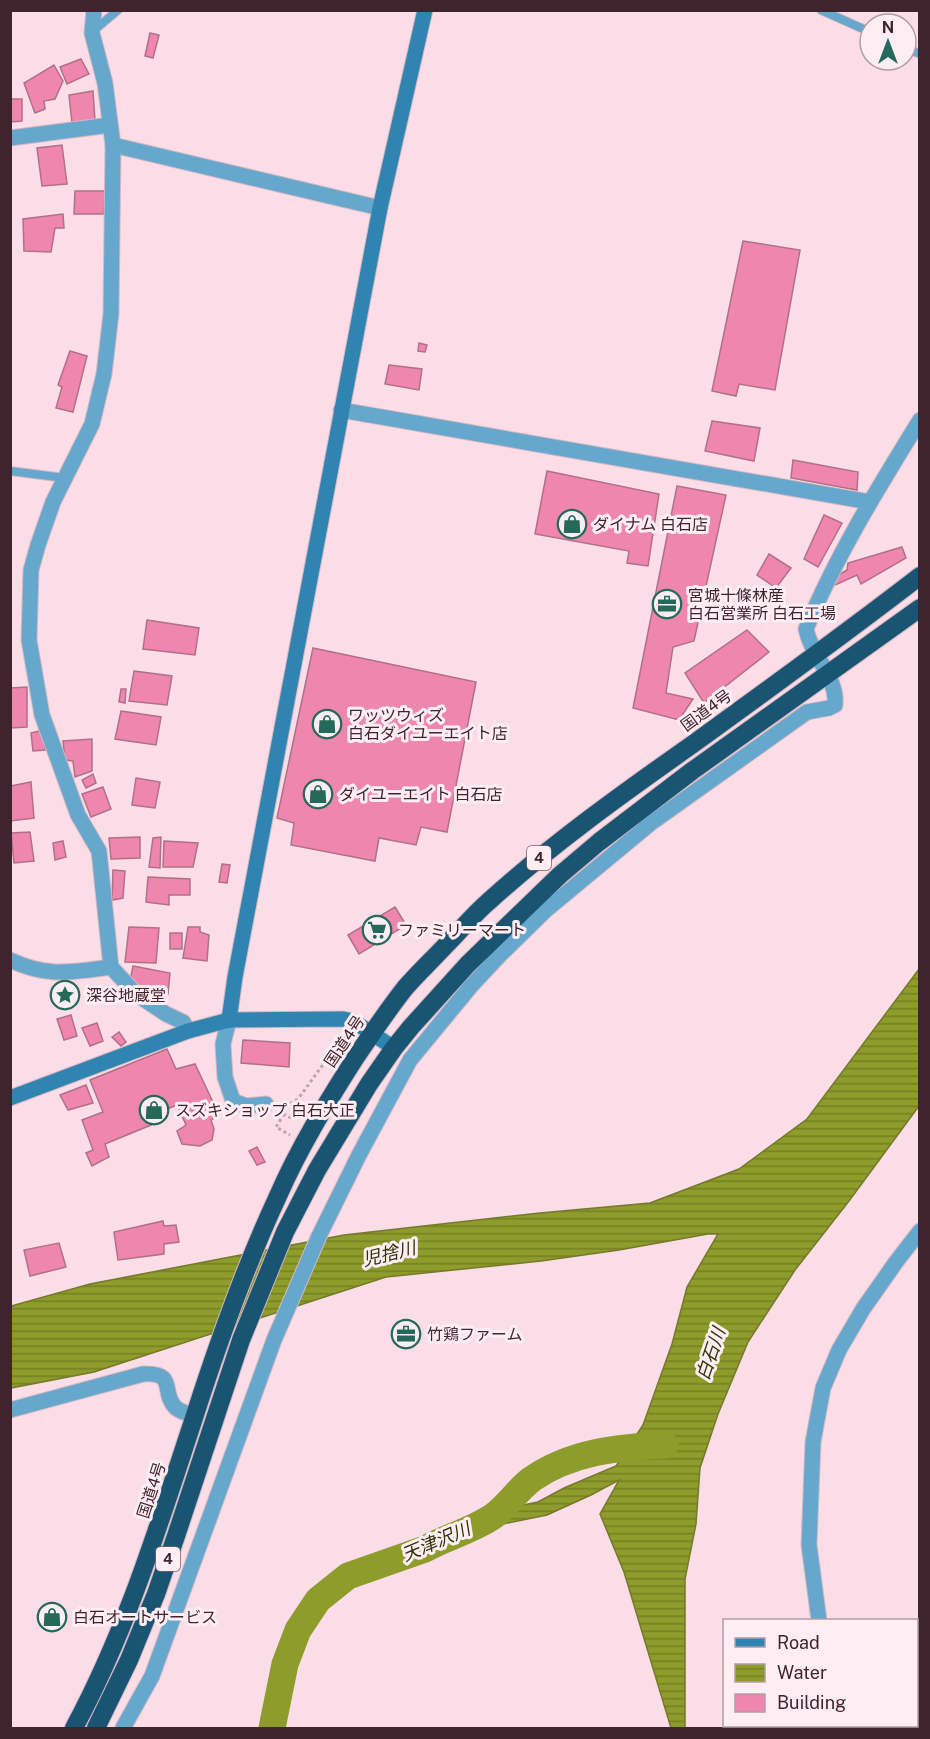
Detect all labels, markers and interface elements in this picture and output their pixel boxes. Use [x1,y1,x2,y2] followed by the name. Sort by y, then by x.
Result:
[858,12,918,72] north arrow
[882,18,894,37] text: N
[556,508,588,540] shop icon: ダイナム 白石店
[593,515,708,534] place label: ダイナム 白石店
[688,586,836,623] place label: 宮城十條林産 白石営業所 白石工場
[651,588,683,620] office icon: 宮城十條林産 白石営業所 白石工場
[677,686,735,735] street label: 国道4号
[348,706,508,743] place label: ワッツウィズ 白石ダイユーエイト店
[311,708,343,740] shop icon: ワッツウィズ 白石ダイユーエイト店
[302,778,334,810] shop icon: ダイユーエイト 白石店
[339,785,503,804] place label: ダイユーエイト 白石店
[527,846,551,870] road number: 4
[361,914,393,946] supermarket icon: ファミリーマート
[398,921,526,940] place label: ファミリーマート
[49,979,81,1011] place icon: 深谷地蔵堂
[86,986,166,1005] place label: 深谷地蔵堂
[320,1012,369,1071] street label: 国道4号
[138,1094,170,1126] shop icon: スズキショップ 白石大正
[175,1101,355,1120] place label: スズキショップ 白石大正
[360,1236,420,1270] water label: 児捨川
[390,1318,422,1350] office icon: 竹鶏ファーム
[692,1323,730,1383] water label: 白石川
[427,1325,523,1344] place label: 竹鶏ファーム
[133,1460,169,1521] street label: 国道4号
[399,1517,475,1565] water label: 天津沢川
[156,1547,180,1571] road number: 4
[36,1601,68,1633] shop icon: 白石オートサービス
[73,1608,217,1627] place label: 白石オートサービス
[723,1619,918,1727] legend
[777,1632,820,1653] text: Road
[777,1662,827,1683] text: Water
[777,1692,846,1713] text: Building

